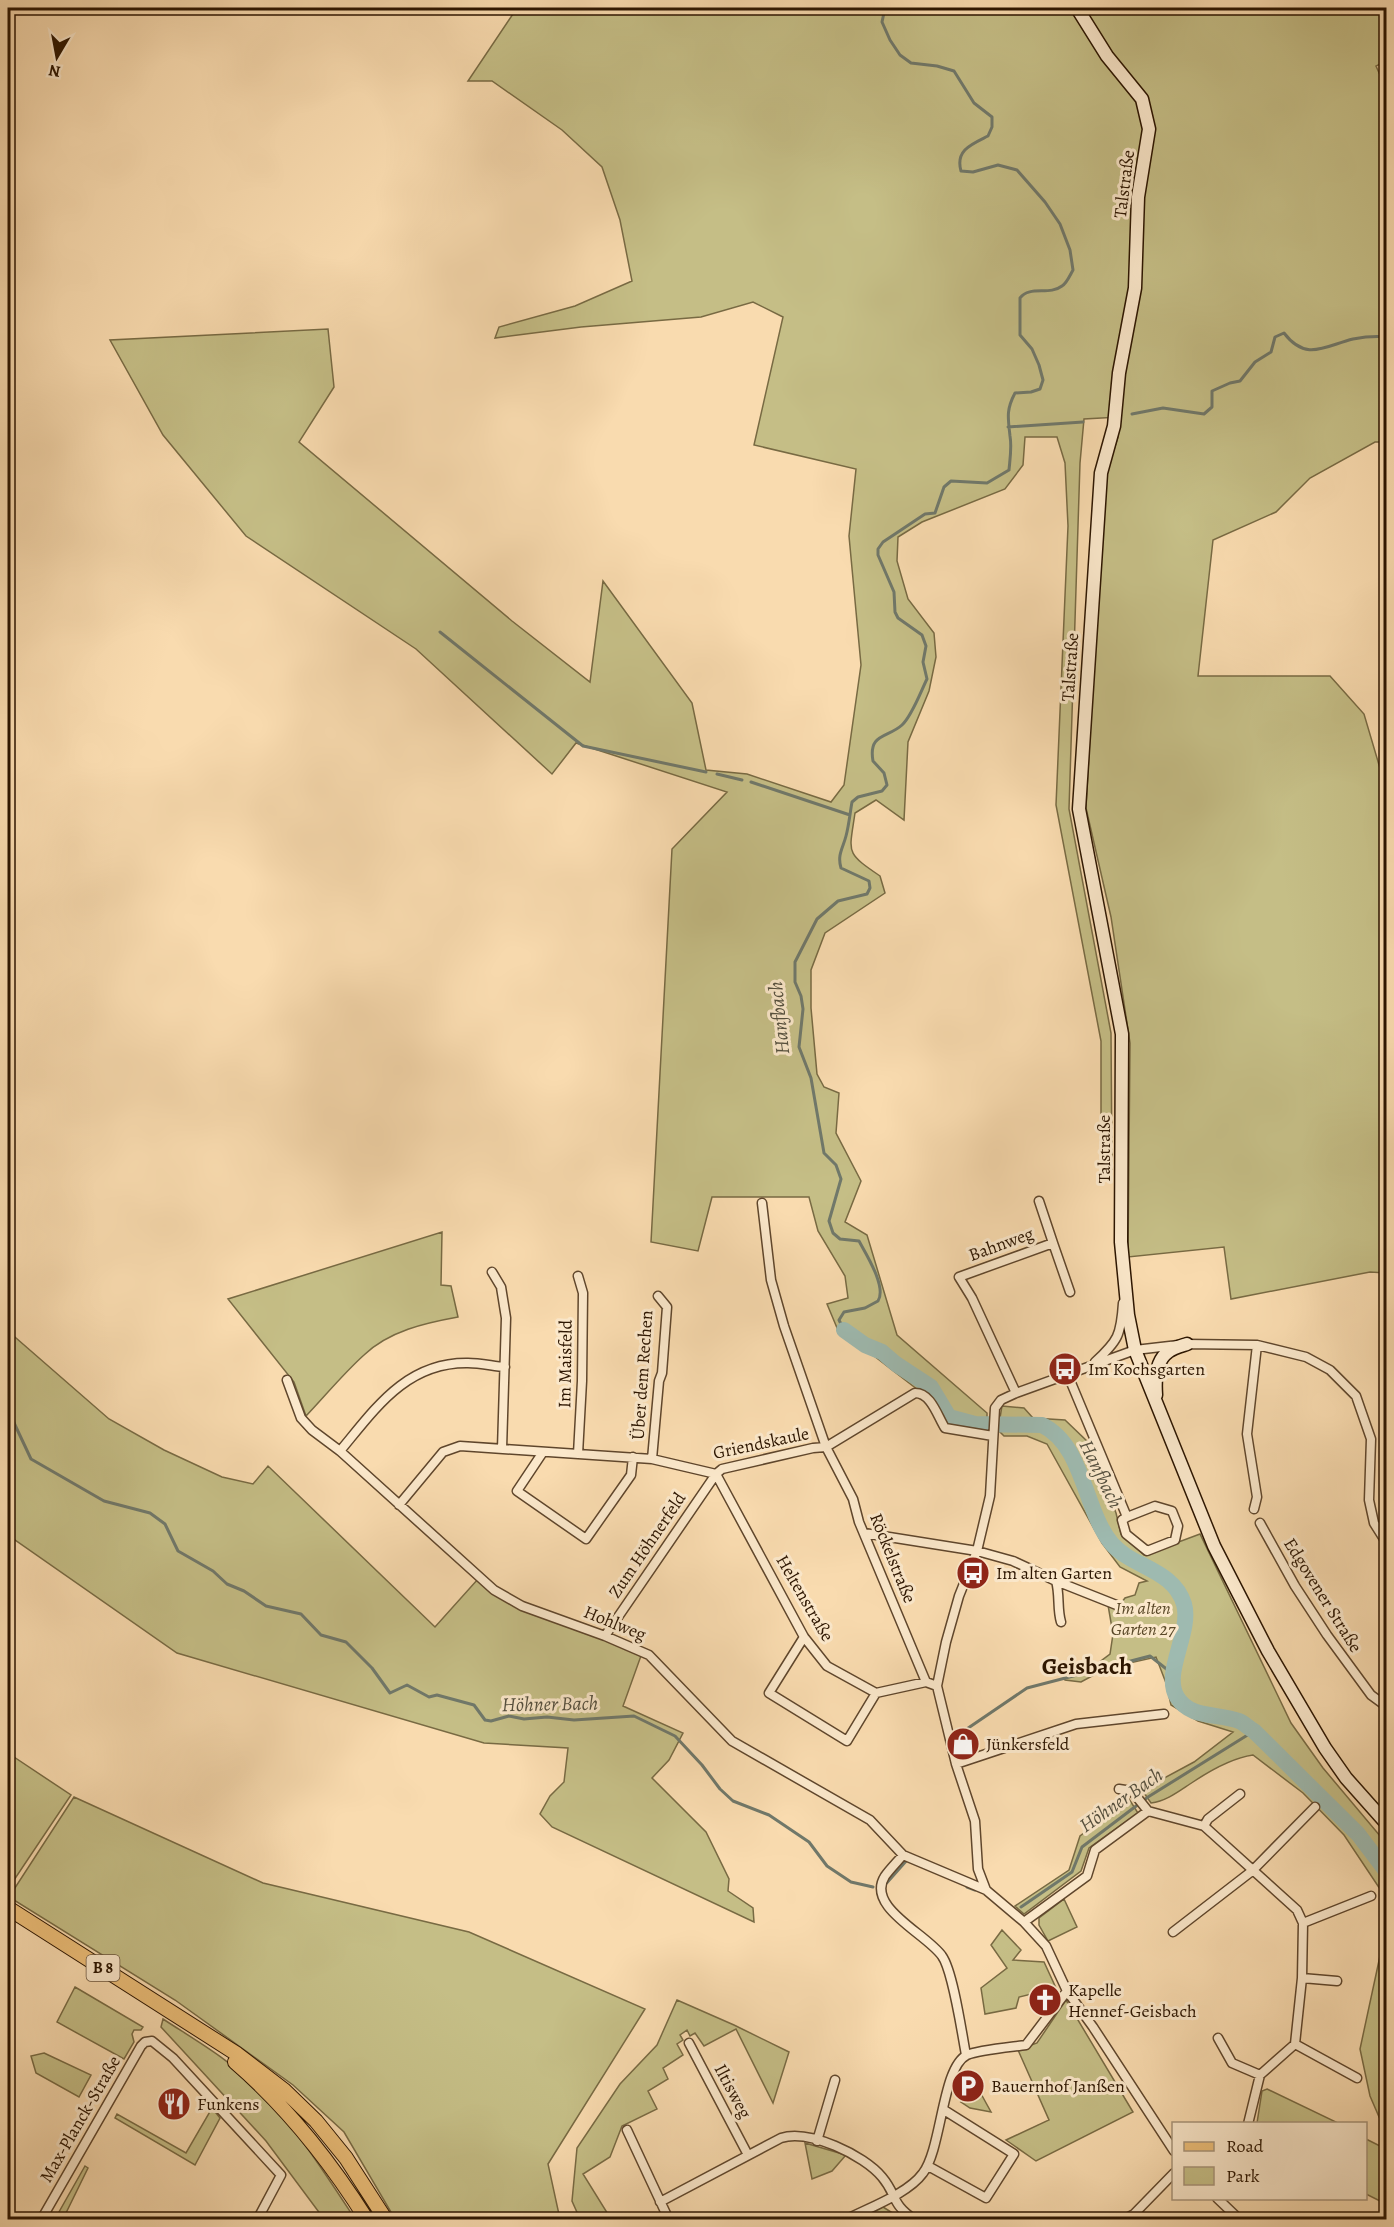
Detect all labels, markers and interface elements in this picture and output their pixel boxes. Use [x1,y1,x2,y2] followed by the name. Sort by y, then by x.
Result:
[27,27,87,87] north arrow
[47,59,62,83] text: N
[1108,148,1140,220] street label: Talstraße
[1056,632,1084,702] street label: Talstraße
[762,980,796,1056] water label: Hanfbach
[1092,1115,1116,1183] street label: Talstraße
[965,1221,1037,1267] street label: Bahnweg
[625,1309,659,1441] street label: Über dem Rechen
[552,1319,578,1408] street label: Im Maisfeld
[1047,1351,1083,1387] bus stop icon: Im Kochsgarten
[1088,1357,1205,1381] place label: Im Kochsgarten
[711,1421,811,1465] street label: Griendskaule
[1073,1435,1129,1513] water label: Hanfbach
[603,1487,691,1603] street label: Zum Höhnerfeld
[864,1509,922,1607] street label: Röckelstraße
[1278,1533,1368,1657] street label: Edgovener Straße
[770,1550,840,1646] street label: Heltenstraße
[955,1555,991,1591] bus stop icon: Im alten Garten
[996,1561,1112,1585] place label: Im alten Garten
[1111,1596,1176,1641] park label: Im alten Garten 27
[580,1600,650,1646] street label: Hohlweg
[1042,1650,1132,1682] district label: Geisbach
[502,1690,598,1718] water label: Höhner Bach
[945,1726,981,1762] shop icon: Jünkersfeld
[986,1732,1070,1756] place label: Jünkersfeld
[1074,1761,1168,1839] water label: Höhner Bach
[86,1955,120,1981] road number: B 8
[1068,1978,1197,2023] place label: Kapelle Hennef-Geisbach
[1027,1982,1063,2018] church icon: Kapelle Hennef-Geisbach
[34,2051,126,2187] street label: Max-Planck-Straße
[709,2060,757,2122] street label: Iltisweg
[950,2068,986,2104] parking icon: Bauernhof Janßen
[991,2074,1125,2098] place label: Bauernhof Janßen
[156,2086,192,2122] restaurant icon: Funkens
[197,2092,260,2116] place label: Funkens
[1172,2122,1367,2200] legend
[1226,2134,1264,2158] text: Road
[1226,2164,1260,2188] text: Park

